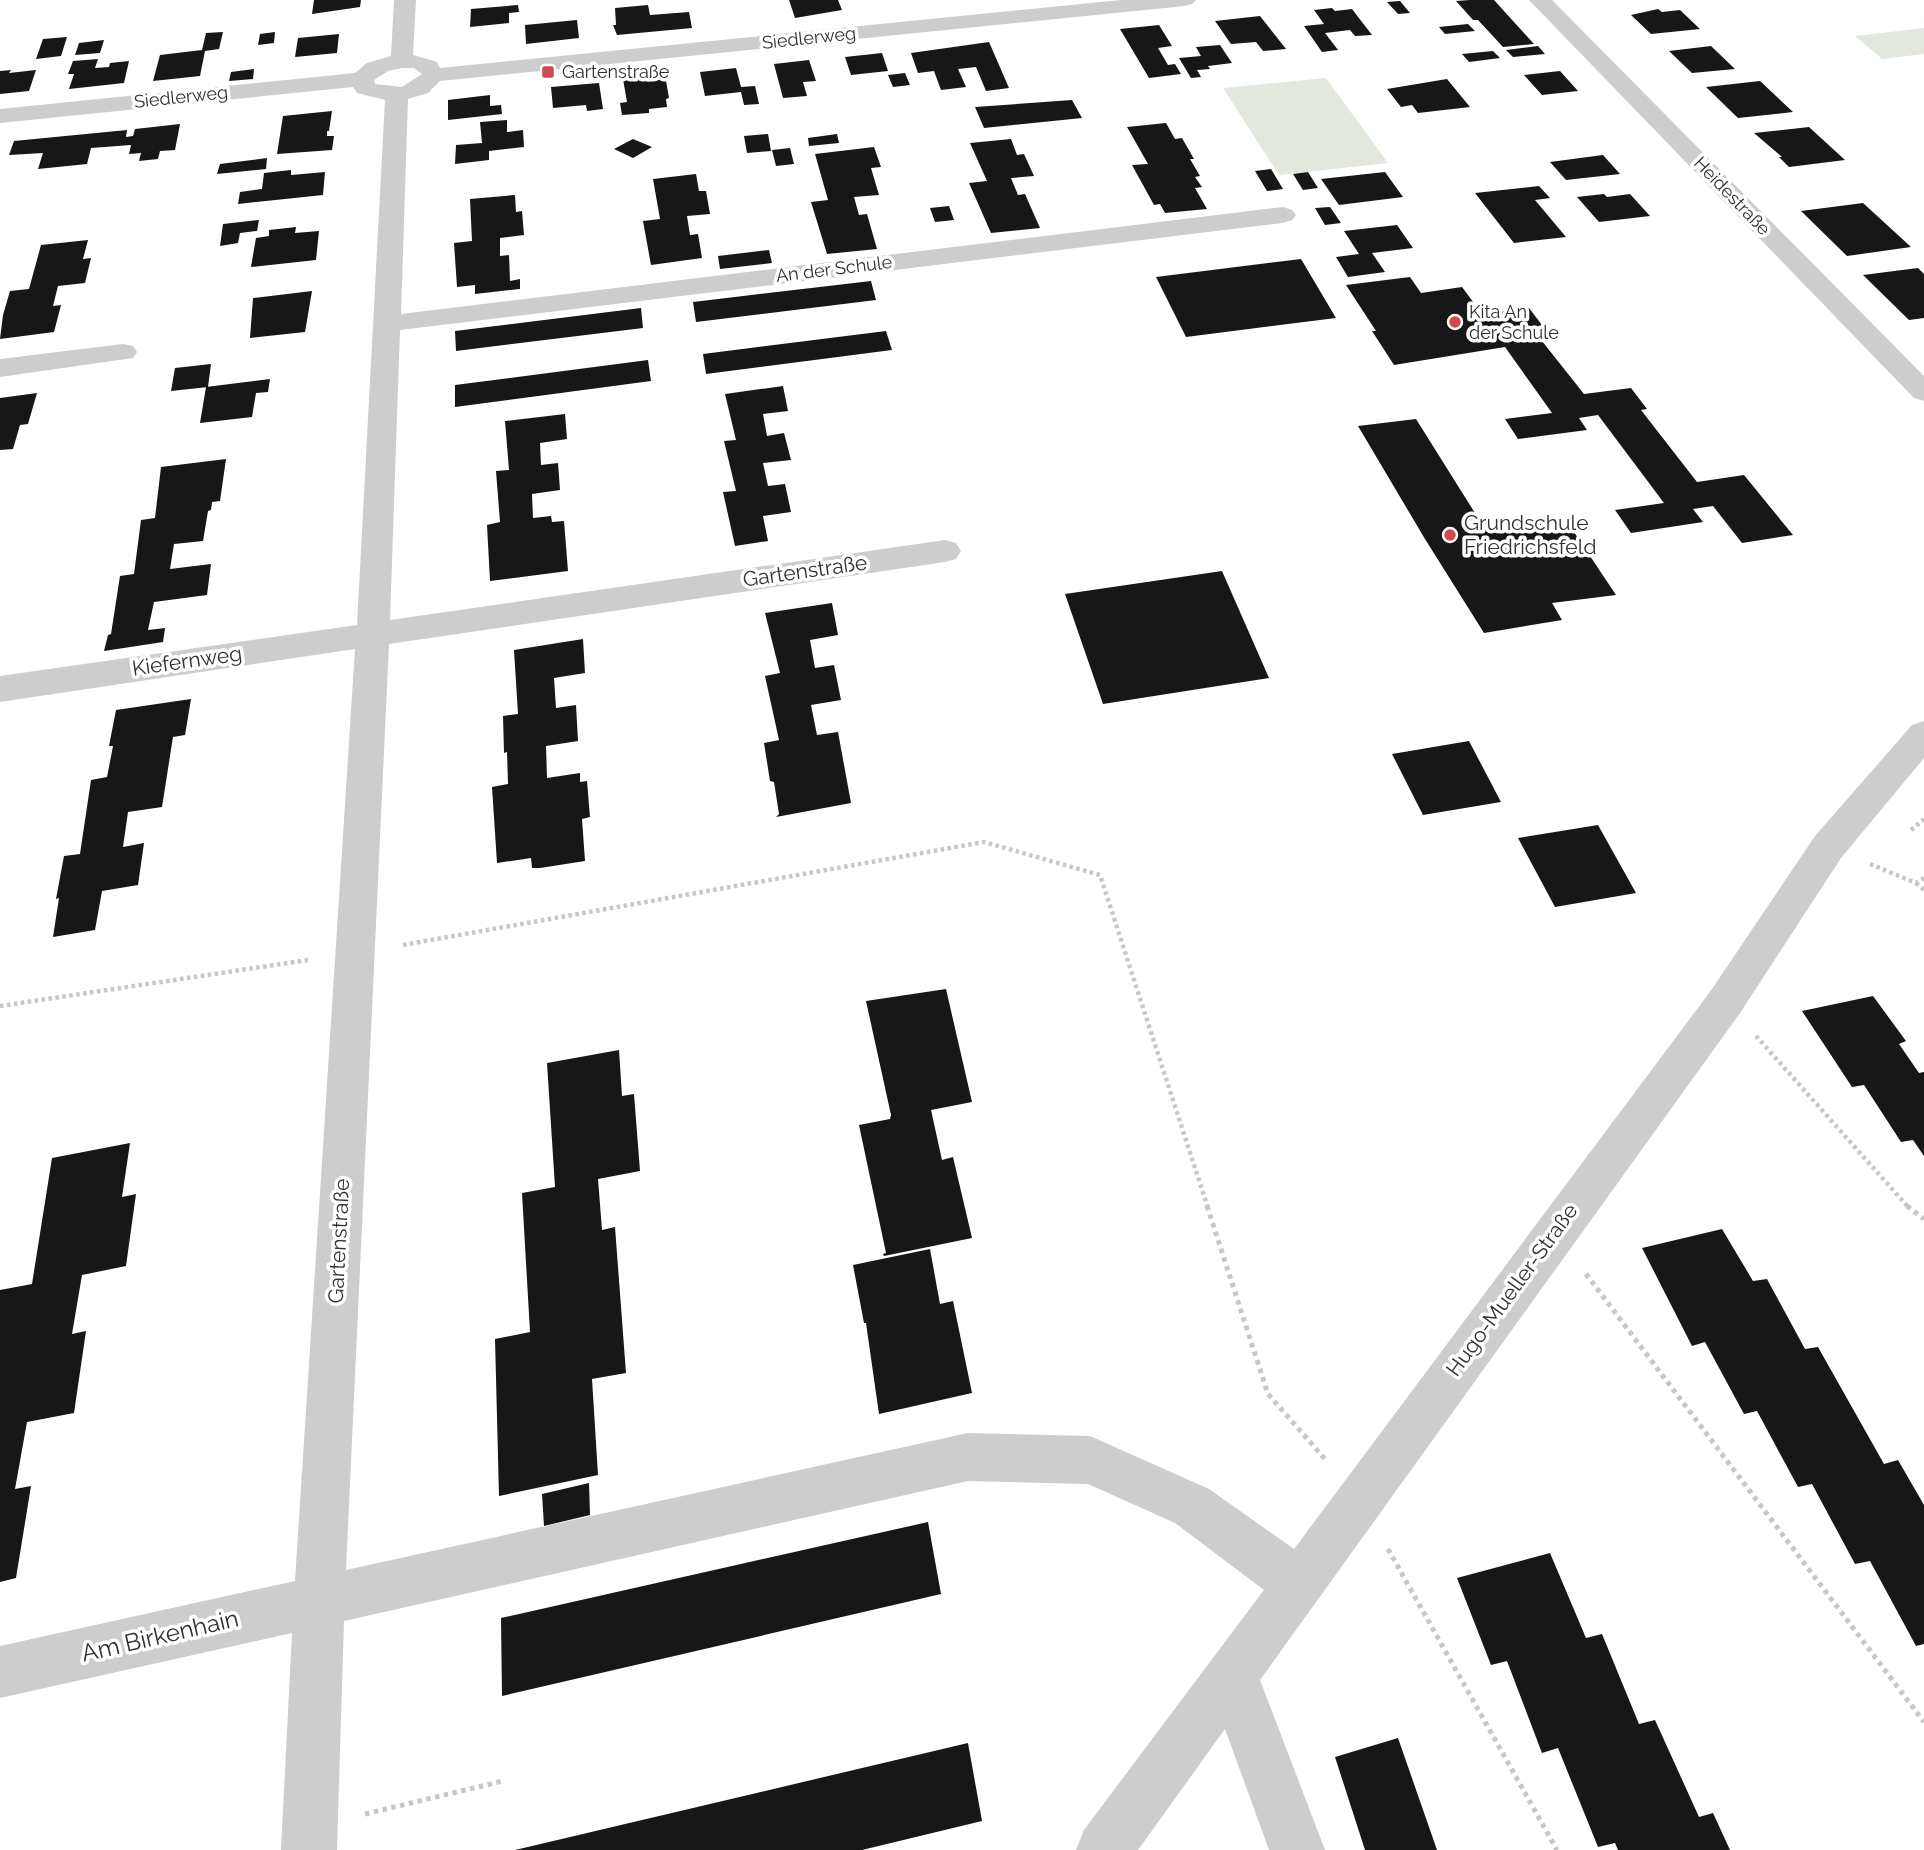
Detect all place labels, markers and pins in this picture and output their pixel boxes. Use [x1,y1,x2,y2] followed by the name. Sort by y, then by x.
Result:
[562,61,670,82] place label: Gartenstraße
[540,64,556,80] marker: Gartenstraße
[1469,301,1559,343] place label: Kita An der Schule
[1447,314,1463,330] marker: Kita An der Schule
[1464,510,1596,559] place label: Grundschule Friedrichsfeld
[1442,527,1458,543] marker: Grundschule Friedrichsfeld

